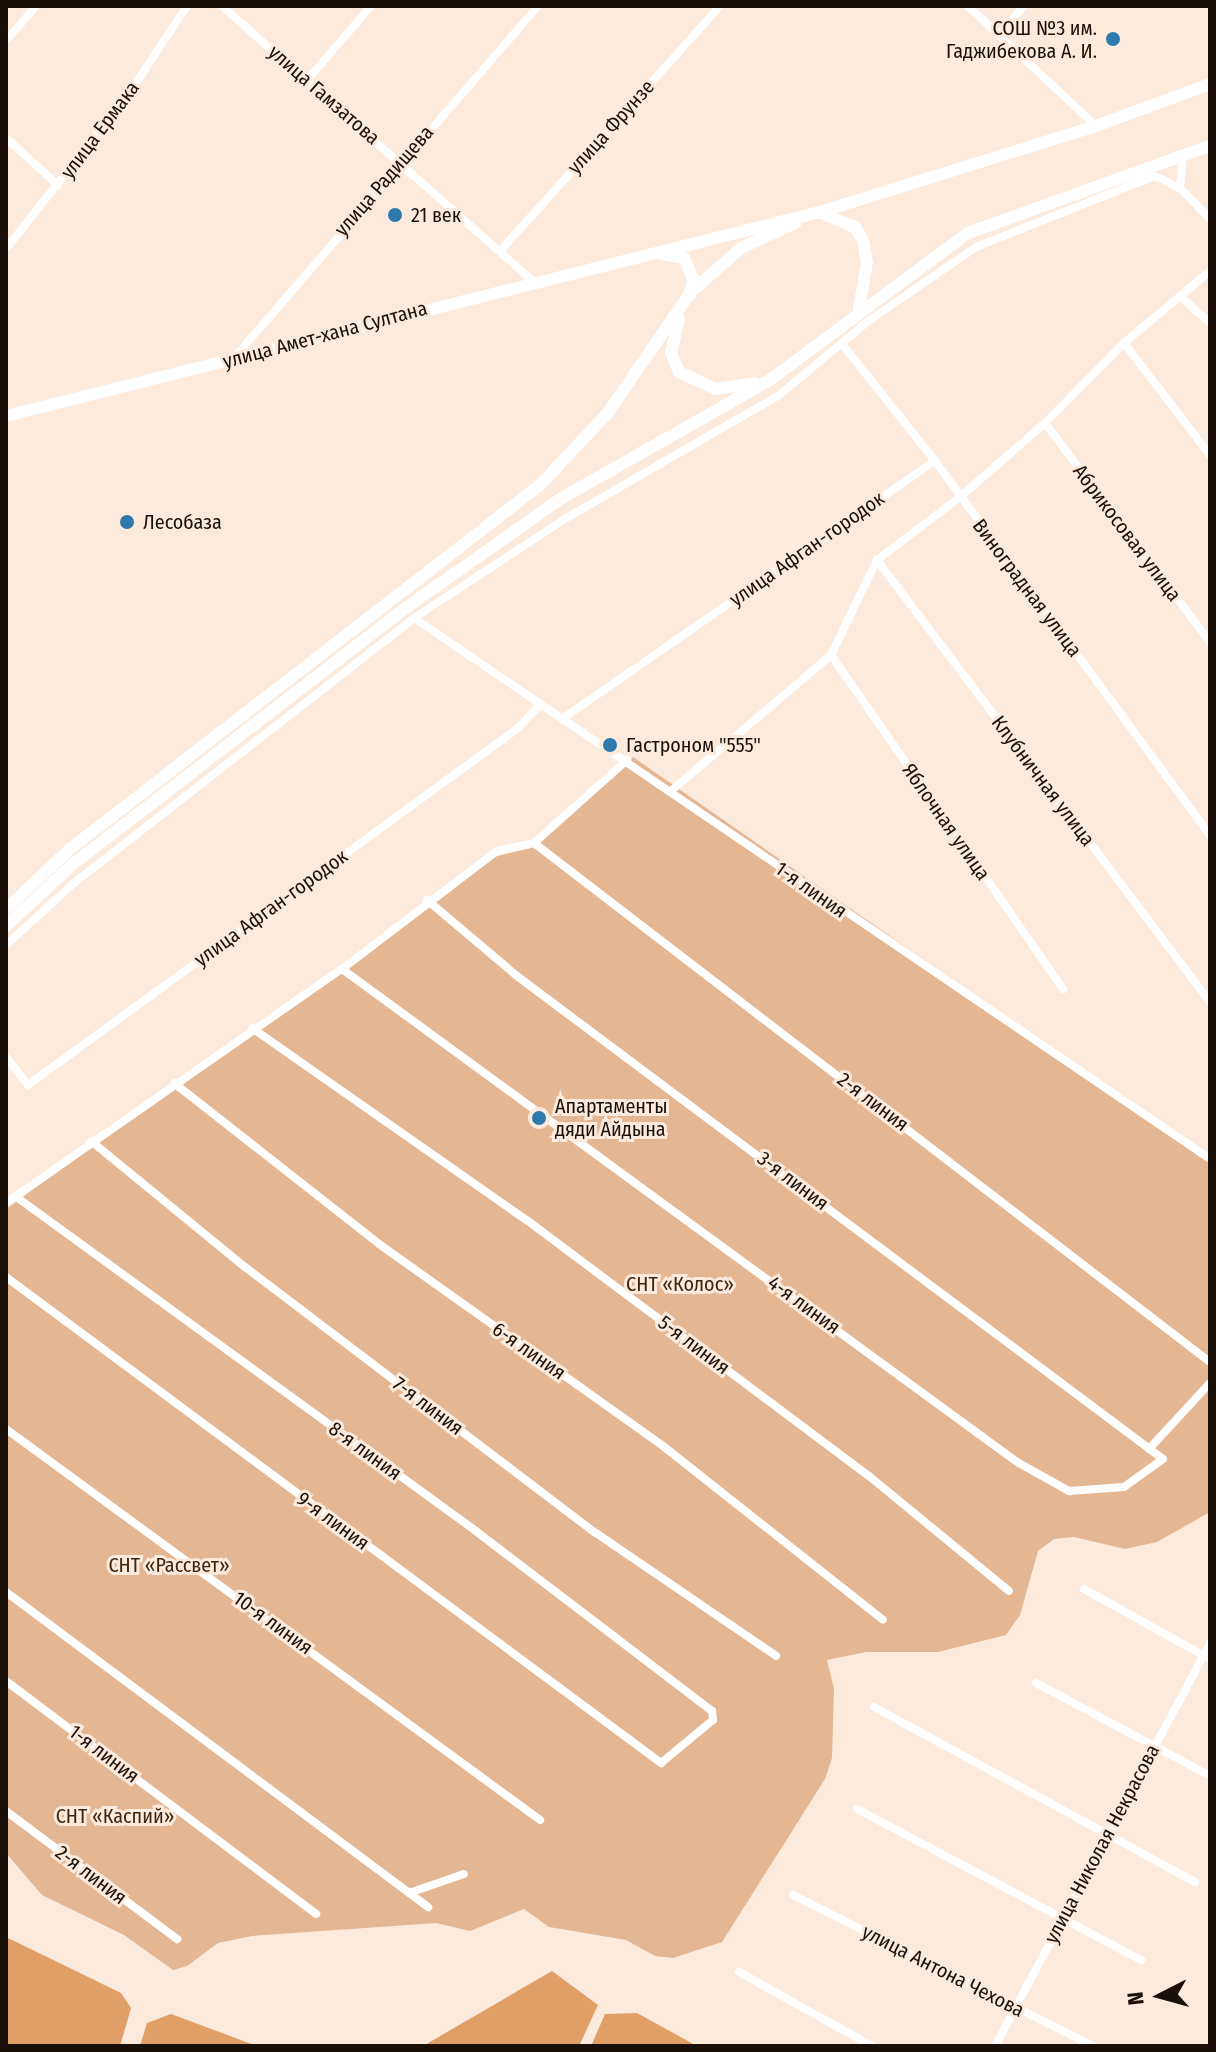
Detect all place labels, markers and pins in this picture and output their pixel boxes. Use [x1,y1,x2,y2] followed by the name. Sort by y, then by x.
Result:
[946,16,1097,63] place label: СОШ №3 им. Гаджибекова А. И.
[1104,30,1122,48] marker: СОШ №3 им. Гаджибекова А. И.
[411,203,461,227] place label: 21 век
[386,206,404,224] marker: 21 век
[143,510,222,534] place label: Лесобаза
[118,513,136,531] marker: Лесобаза
[626,733,761,757] place label: Гастроном "555"
[601,736,619,754] marker: Гастроном "555"
[555,1094,667,1141] place label: Апартаменты дяди Айдына
[530,1109,548,1127] marker: Апартаменты дяди Айдына

